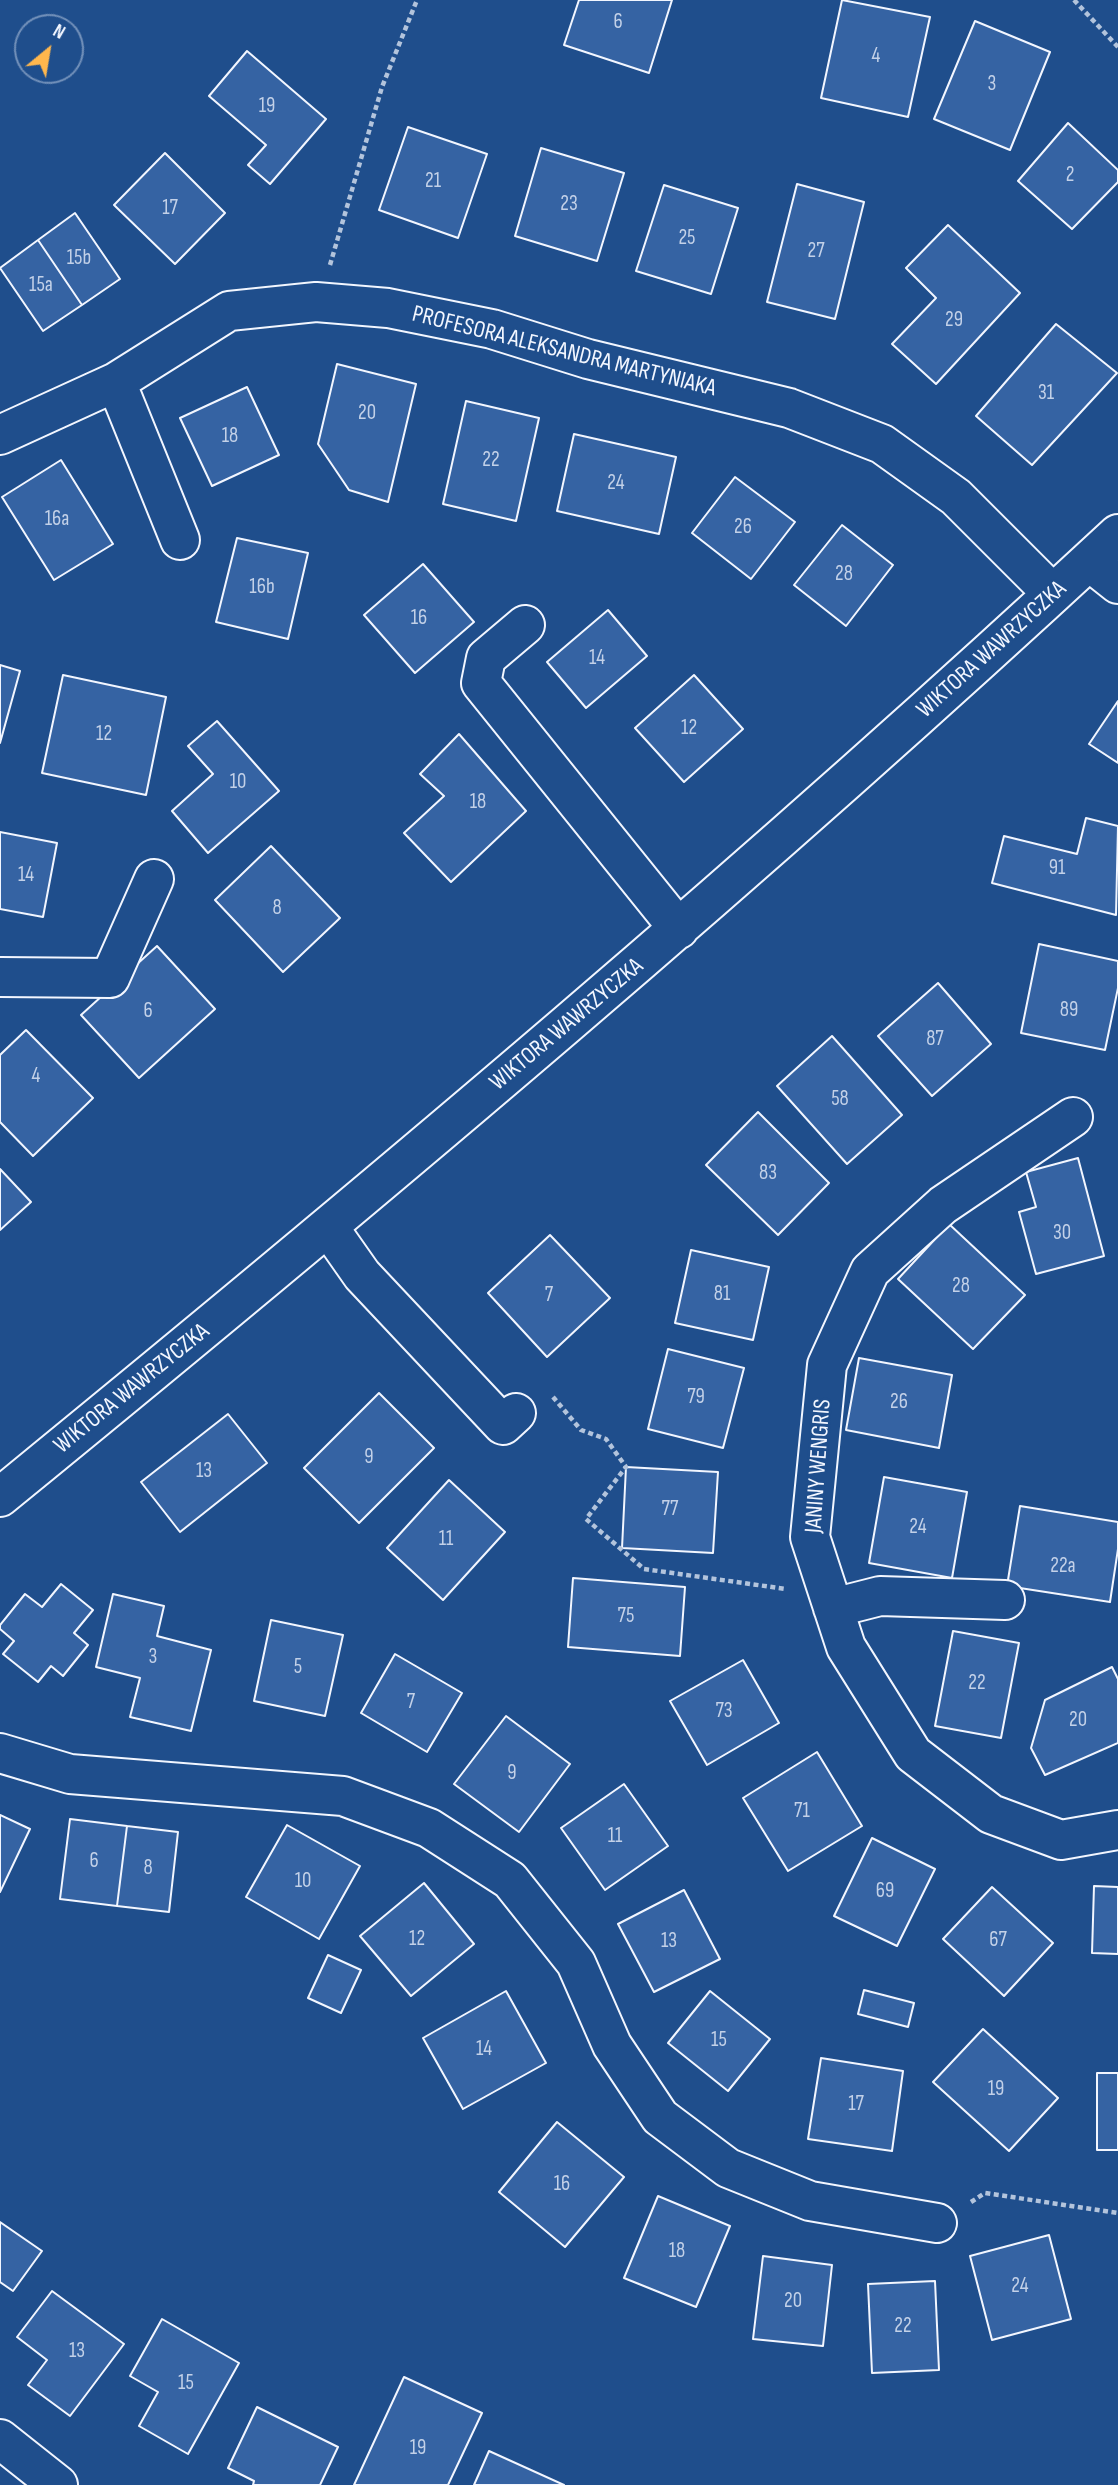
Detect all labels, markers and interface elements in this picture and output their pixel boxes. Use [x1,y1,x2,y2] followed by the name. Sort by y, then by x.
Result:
[613,10,623,36] house number: 6
[14,14,84,84] north arrow
[49,20,69,45] text: N
[872,44,880,70] house number: 4
[988,72,996,98] house number: 3
[259,94,275,120] house number: 19
[1066,163,1074,189] house number: 2
[425,169,441,195] house number: 21
[560,192,578,218] house number: 23
[162,196,178,222] house number: 17
[678,226,696,252] house number: 25
[807,239,825,265] house number: 27
[67,246,91,272] house number: 15b
[29,273,53,299] house number: 15a
[409,300,719,404] street label: PROFESORA ALEKSANDRA MARTYNIAKA
[945,308,963,334] house number: 29
[1038,381,1054,407] house number: 31
[358,401,376,427] house number: 20
[222,424,238,450] house number: 18
[482,448,500,474] house number: 22
[607,471,625,497] house number: 24
[45,507,69,533] house number: 16a
[734,515,752,541] house number: 26
[835,562,853,588] house number: 28
[249,575,275,601] house number: 16b
[911,575,1073,725] street label: WIKTORA WAWRZYCZKA
[411,606,427,632] house number: 16
[589,646,605,672] house number: 14
[681,716,697,742] house number: 12
[96,722,112,748] house number: 12
[230,770,246,796] house number: 10
[470,790,486,816] house number: 18
[1049,856,1065,882] house number: 91
[18,863,34,889] house number: 14
[272,896,282,922] house number: 8
[484,952,650,1098] street label: WIKTORA WAWRZYCZKA
[1060,998,1078,1024] house number: 89
[143,999,153,1025] house number: 6
[926,1027,944,1053] house number: 87
[32,1064,40,1090] house number: 4
[831,1087,849,1113] house number: 58
[759,1161,777,1187] house number: 83
[1053,1221,1071,1247] house number: 30
[952,1274,970,1300] house number: 28
[714,1282,730,1308] house number: 81
[545,1283,553,1309] house number: 7
[49,1318,215,1460] street label: WIKTORA WAWRZYCZKA
[687,1385,705,1411] house number: 79
[890,1390,908,1416] house number: 26
[800,1398,838,1534] street label: JANINY WENGRIS
[364,1445,374,1471] house number: 9
[196,1459,212,1485] house number: 13
[662,1497,678,1523] house number: 77
[909,1515,927,1541] house number: 24
[439,1527,453,1553] house number: 11
[1050,1554,1076,1580] house number: 22a
[618,1604,634,1630] house number: 75
[149,1645,157,1671] house number: 3
[294,1655,302,1681] house number: 5
[968,1671,986,1697] house number: 22
[407,1690,415,1716] house number: 7
[715,1699,733,1725] house number: 73
[1069,1708,1087,1734] house number: 20
[507,1761,517,1787] house number: 9
[794,1799,810,1825] house number: 71
[608,1824,622,1850] house number: 11
[89,1849,99,1875] house number: 6
[143,1856,153,1882] house number: 8
[295,1869,311,1895] house number: 10
[876,1879,894,1905] house number: 69
[409,1927,425,1953] house number: 12
[989,1928,1007,1954] house number: 67
[661,1929,677,1955] house number: 13
[711,2028,727,2054] house number: 15
[476,2037,492,2063] house number: 14
[988,2077,1004,2103] house number: 19
[848,2092,864,2118] house number: 17
[554,2172,570,2198] house number: 16
[669,2239,685,2265] house number: 18
[1011,2274,1029,2300] house number: 24
[784,2289,802,2315] house number: 20
[894,2314,912,2340] house number: 22
[69,2339,85,2365] house number: 13
[178,2371,194,2397] house number: 15
[410,2436,426,2462] house number: 19

